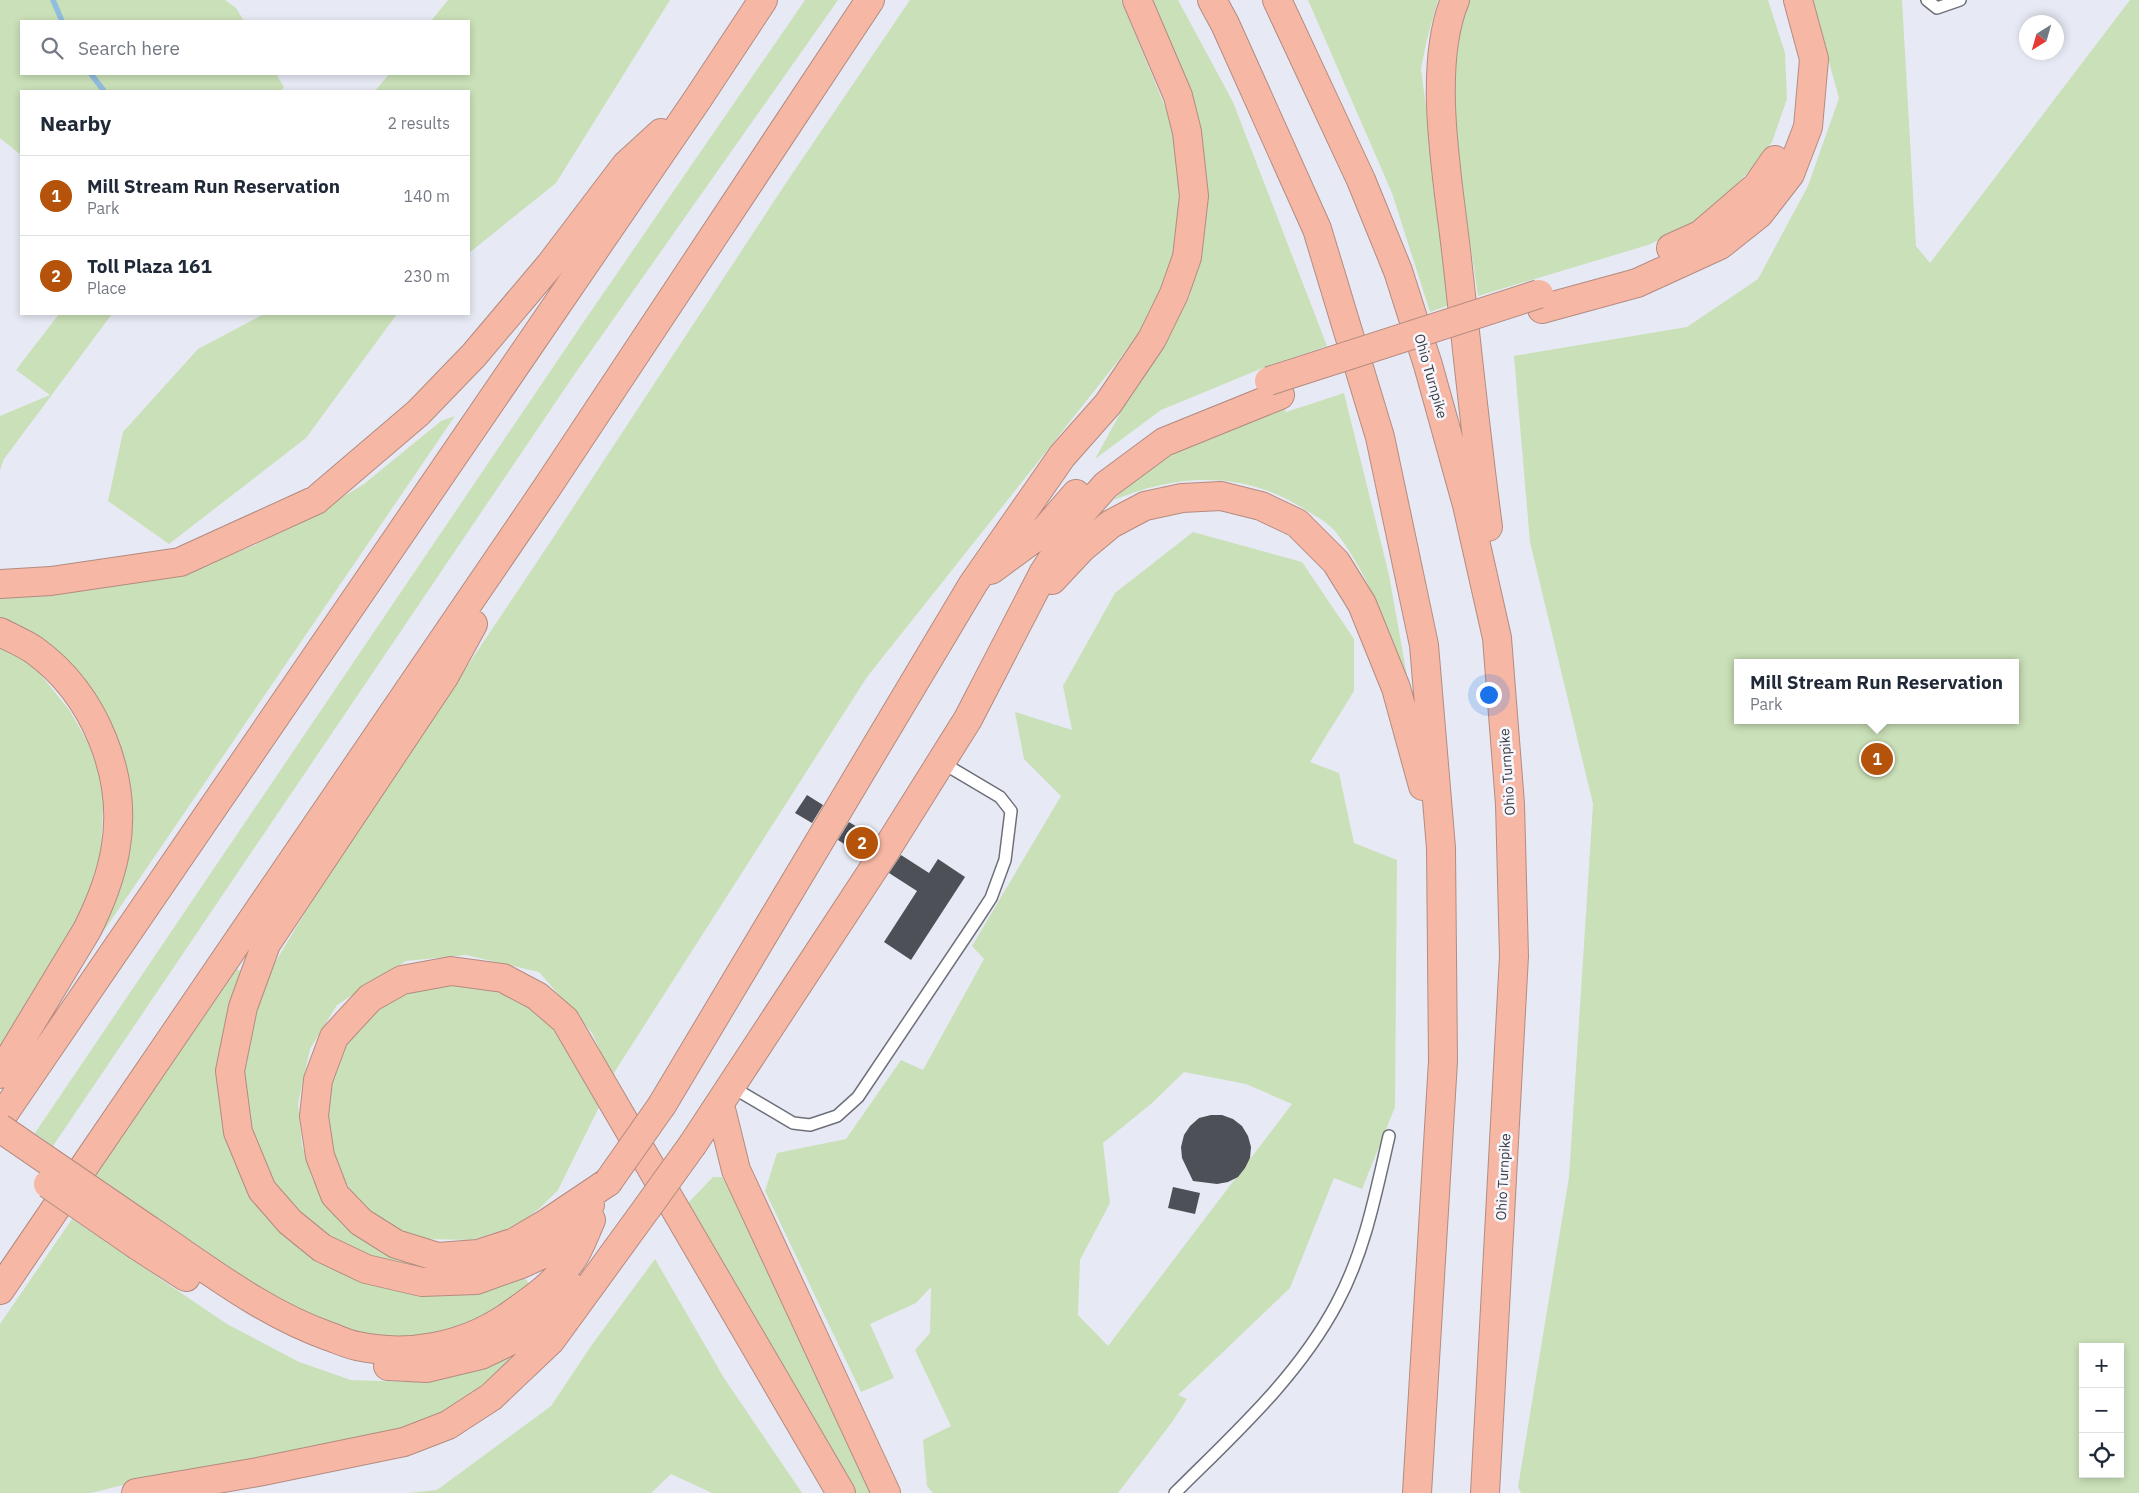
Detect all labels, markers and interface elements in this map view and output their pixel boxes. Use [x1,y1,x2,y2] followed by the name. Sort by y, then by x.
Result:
[2019,15,2064,60] north arrow
[20,20,470,75] search box
[38,34,66,62] icon: search
[78,36,180,60] text: Search here
[40,109,111,137] text: Nearby
[387,113,450,133] text: 2 results
[87,174,340,198] text: Mill Stream Run Reservation
[51,186,61,206] text: 1
[403,186,450,206] text: 140 m
[87,198,119,218] text: Park
[87,254,212,278] text: Toll Plaza 161
[51,266,61,286] text: 2
[403,266,450,286] text: 230 m
[87,278,126,298] text: Place
[1410,332,1452,421] street label: Ohio Turnpike
[1734,659,2019,724] popup
[1750,670,2003,694] text: Mill Stream Run Reservation
[1476,682,1502,708] your location
[1750,694,1782,714] text: Park
[1495,728,1519,816] street label: Ohio Turnpike
[1861,740,1893,778] pin: 1
[846,824,878,862] pin: 2
[1492,1133,1514,1221] street label: Ohio Turnpike
[2079,1343,2124,1478] map controls
[2079,1343,2124,1388] button: +
[2079,1388,2124,1433] button: −
[2079,1433,2124,1478] button: locate

